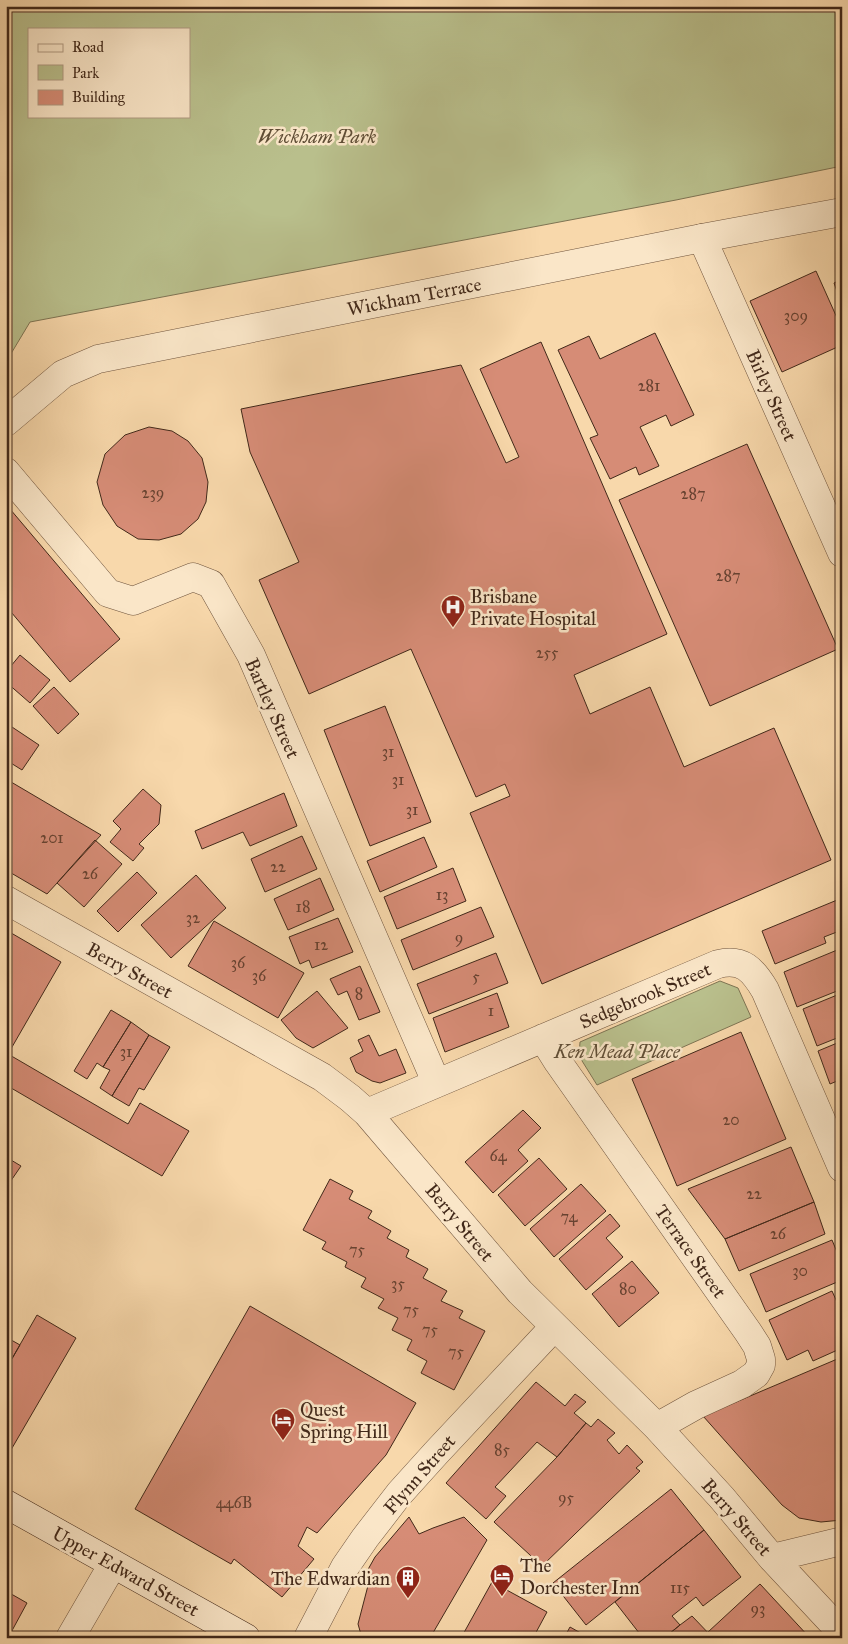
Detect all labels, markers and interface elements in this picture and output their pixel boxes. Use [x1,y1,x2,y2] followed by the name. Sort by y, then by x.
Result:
[28,28,190,118] legend
[72,38,104,56] text: Road
[72,64,99,82] text: Park
[72,88,126,106] text: Building
[258,125,377,148] park label: Wickham Park
[345,272,483,321] street label: Wickham Terrace
[784,306,808,325] house number: 309
[741,346,802,445] street label: Birley Street
[638,376,660,395] house number: 281
[142,483,164,502] house number: 239
[681,484,705,503] house number: 287
[716,566,740,585] house number: 287
[470,585,597,630] place label: Brisbane Private Hospital
[440,594,466,628] hospital icon: Brisbane Private Hospital
[536,643,559,662] house number: 255
[240,654,305,762] street label: Bartley Street
[382,742,394,761] house number: 31
[392,770,404,789] house number: 31
[406,800,418,819] house number: 31
[40,828,64,847] house number: 201
[270,857,286,876] house number: 22
[82,864,99,883] house number: 26
[436,885,448,904] house number: 13
[296,897,310,916] house number: 18
[186,908,200,927] house number: 32
[455,928,463,947] house number: 9
[314,935,328,954] house number: 12
[83,937,177,1004] street label: Berry Street
[231,953,246,972] house number: 36
[576,957,715,1034] street label: Sedgebrook Street
[252,966,267,985] house number: 36
[472,967,480,986] house number: 5
[355,984,363,1003] house number: 8
[488,1001,494,1020] house number: 1
[553,1040,681,1063] park label: Ken Mead Place
[120,1042,132,1061] house number: 31
[722,1110,740,1129] house number: 20
[489,1146,508,1165] house number: 64
[420,1179,499,1266] street label: Berry Street
[746,1184,762,1203] house number: 22
[650,1200,731,1303] street label: Terrace Street
[560,1207,579,1226] house number: 74
[770,1224,787,1243] house number: 26
[349,1240,366,1259] house number: 75
[792,1261,808,1280] house number: 30
[391,1274,405,1293] house number: 35
[619,1279,637,1298] house number: 80
[403,1300,420,1319] house number: 75
[422,1320,439,1339] house number: 75
[448,1342,465,1361] house number: 75
[300,1398,389,1444] place label: Quest Spring Hill
[270,1407,296,1441] hotel icon: Quest Spring Hill
[379,1430,460,1519] street label: Flynn Street
[494,1440,511,1459] house number: 85
[697,1474,777,1561] street label: Berry Street
[558,1488,575,1507] house number: 95
[216,1493,252,1512] house number: 446B
[48,1522,203,1621] street label: Upper Edward Street
[520,1554,640,1599] place label: The Dorchester Inn
[489,1563,515,1597] hotel icon: The Dorchester Inn
[395,1565,421,1599] building icon: The Edwardian
[271,1567,390,1590] place label: The Edwardian
[670,1578,691,1597] house number: 115
[751,1599,766,1618] house number: 93

